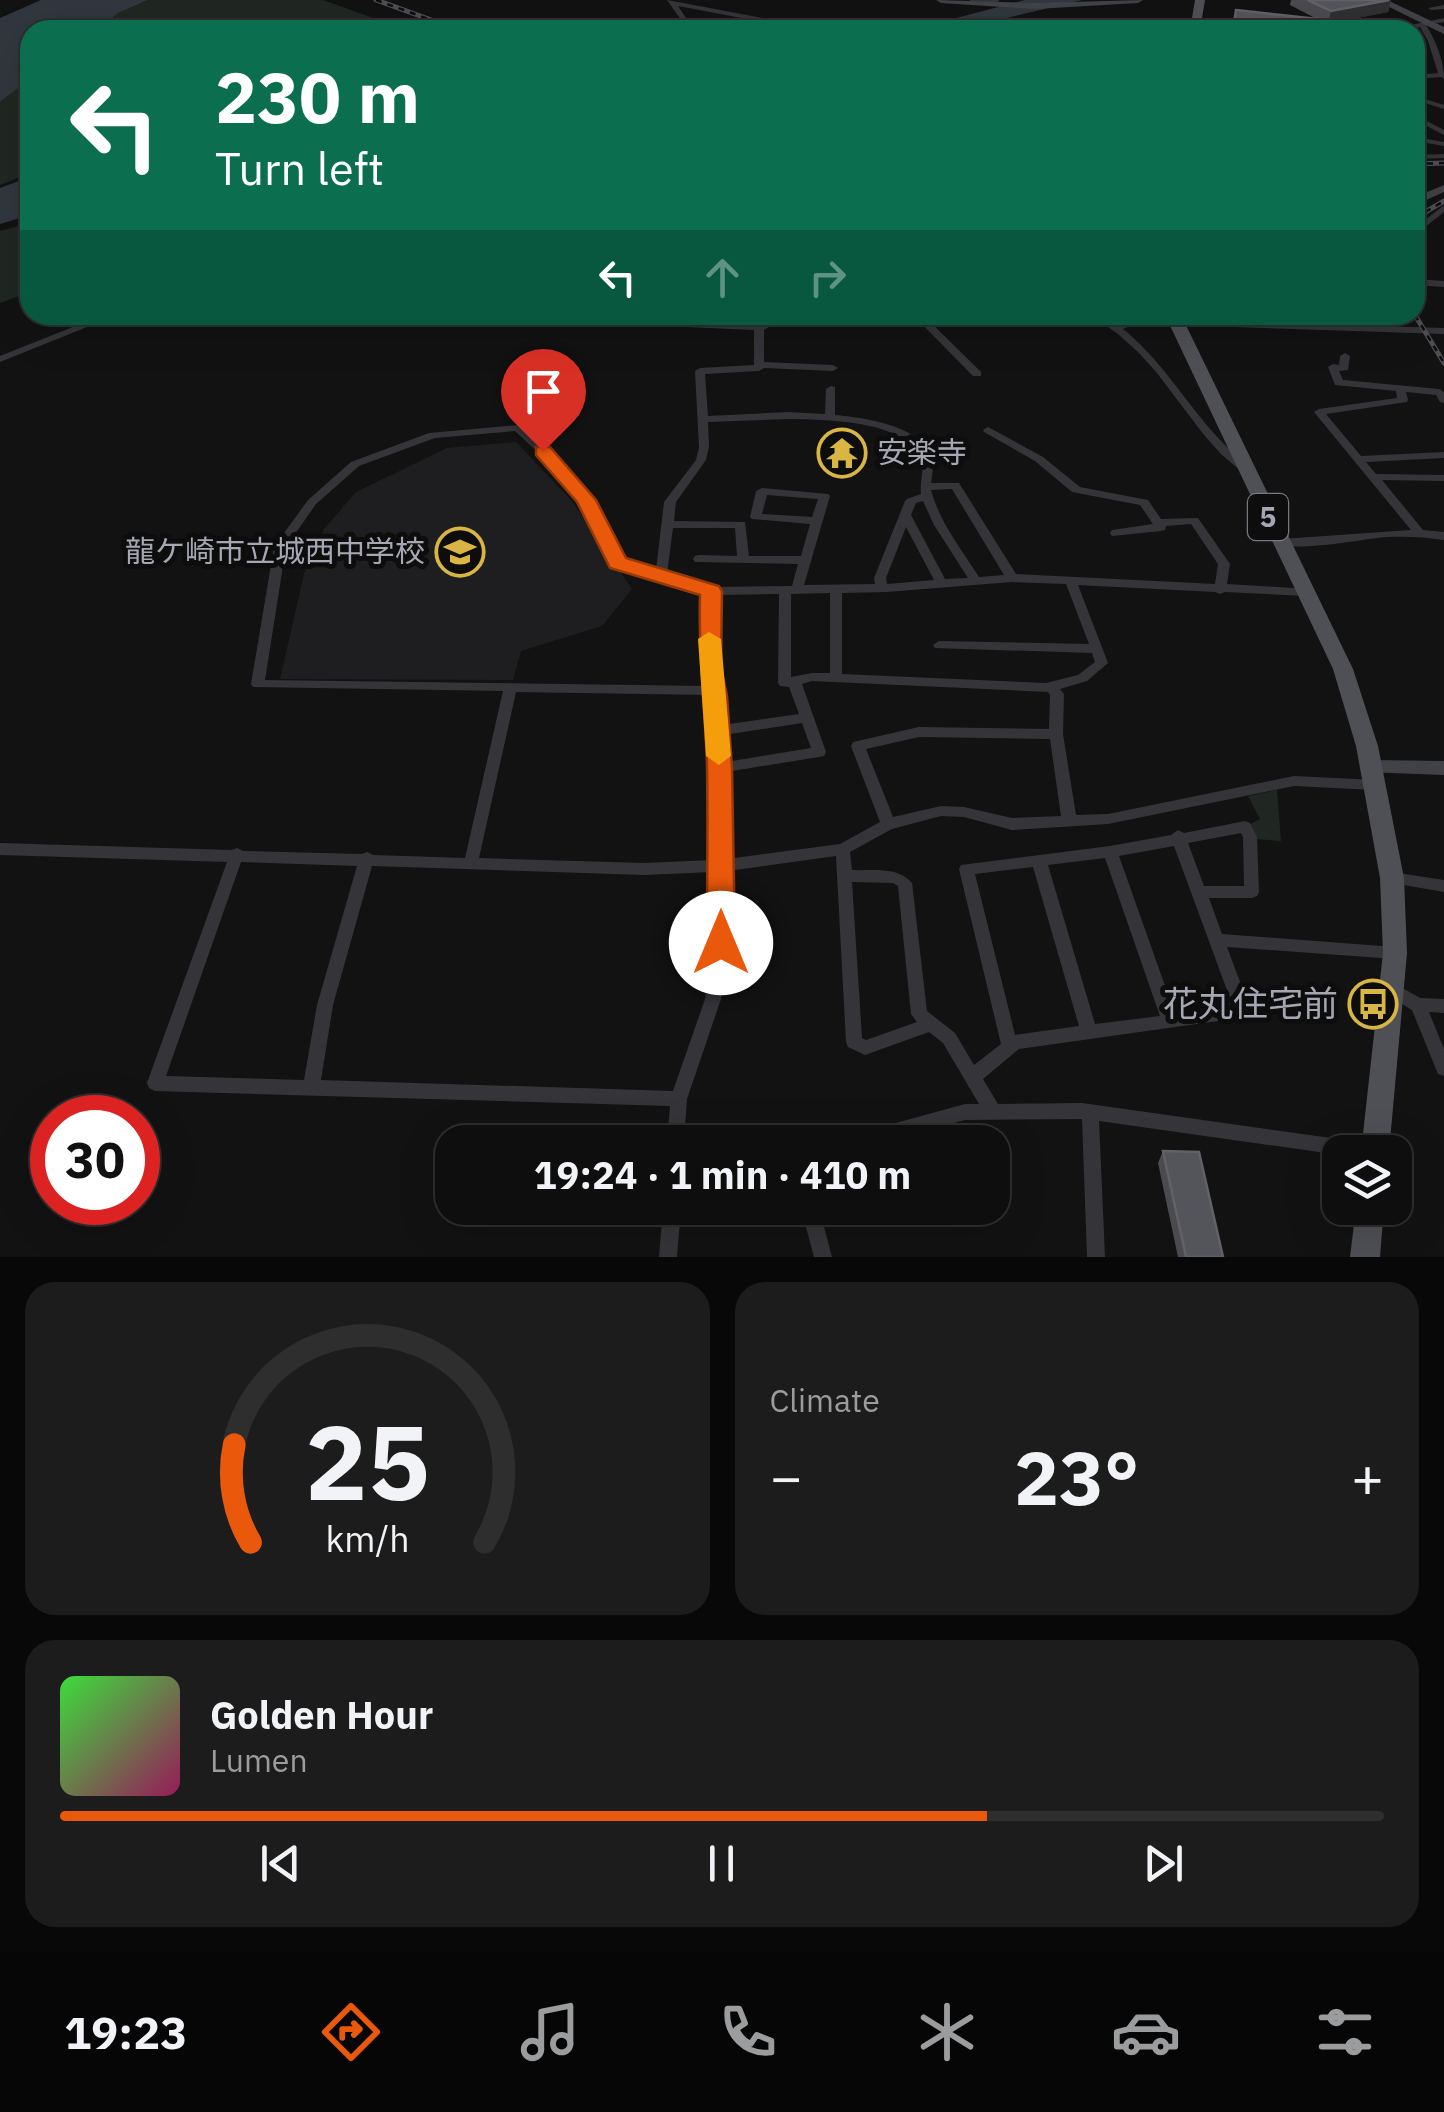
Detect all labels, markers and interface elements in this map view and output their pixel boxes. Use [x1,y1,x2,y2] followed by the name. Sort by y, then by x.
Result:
[215,51,420,142] text: 230 m
[50,60,180,190] icon: left
[215,139,384,197] text: Turn left
[590,250,645,305] icon: left
[695,250,750,305] icon: ahead
[800,250,855,305] icon: right
[501,349,586,452] pin
[516,364,571,419] icon: arrive
[816,427,868,479] temple icon: 安楽寺
[877,432,967,471] place label: 安楽寺
[1248,494,1288,540] road number: 5
[434,526,486,578] school or university icon: 龍ケ崎市立城西中学校
[125,531,425,570] place label: 龍ケ崎市立城西中学校
[669,891,773,995] position arrow
[1347,978,1399,1030] bus stop icon: 花丸住宅前
[1163,980,1338,1026] place label: 花丸住宅前
[30,1095,160,1225] speed limit sign: 30
[1322,1135,1412,1225] map controls
[1322,1135,1412,1225] button: layers
[534,1150,911,1199] text: 19:24 · 1 min · 410 m
[770,1379,880,1421] text: Climate
[305,1393,430,1529] text: 25
[1014,1428,1139,1526] text: 23°
[770,1441,803,1512] text: −
[1351,1441,1384,1512] text: +
[325,1515,409,1562] text: km/h
[210,1690,433,1739] text: Golden Hour
[210,1739,308,1781] text: Lumen
[253,1836,308,1891] icon: previous
[694,1836,749,1891] icon: pause
[1136,1836,1191,1891] icon: next
[316,1997,386,2067] icon: directions
[515,1997,585,2067] icon: music
[713,1997,783,2067] icon: phone
[912,1997,982,2067] icon: climate
[1111,1997,1181,2067] icon: car
[1310,1997,1380,2067] icon: filters
[64,2003,187,2061] text: 19:23

